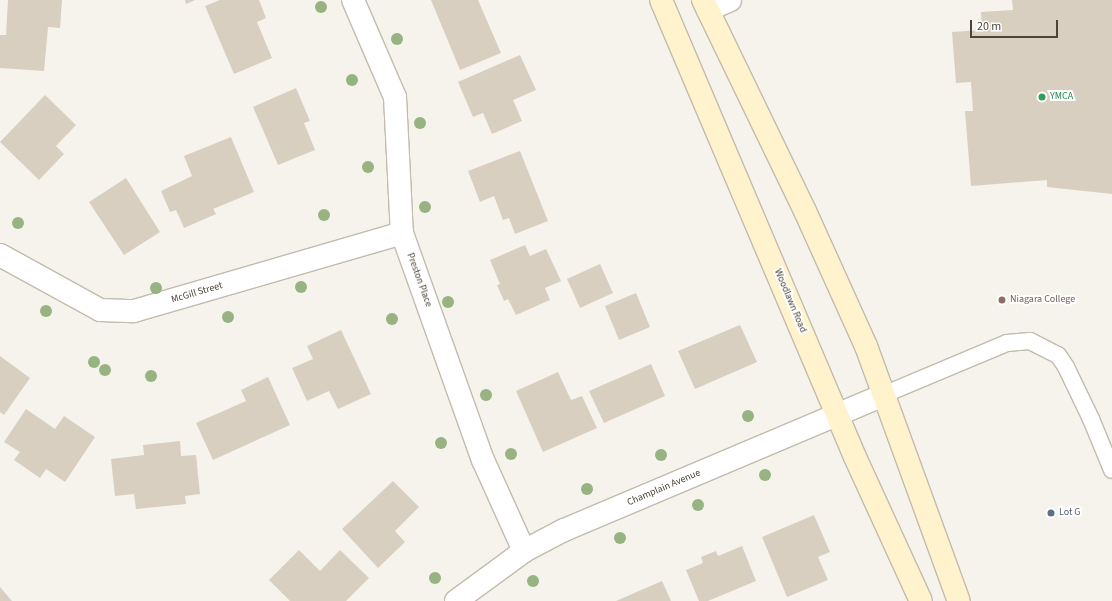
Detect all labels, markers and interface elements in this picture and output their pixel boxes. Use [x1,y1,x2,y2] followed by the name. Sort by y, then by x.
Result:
[972,12,1060,38] scale bar
[977,18,1001,35] text: 20 m
[1050,91,1073,103] place label: YMCA
[1037,92,1047,102] marker: YMCA
[404,251,434,309] street label: Preston Place
[771,267,809,335] street label: Woodlawn Road
[170,280,224,306] street label: McGill Street
[1010,294,1075,306] place label: Niagara College
[997,295,1007,305] marker: Niagara College
[626,467,702,509] street label: Champlain Avenue
[1059,507,1081,519] place label: Lot G
[1046,508,1056,518] marker: Lot G

